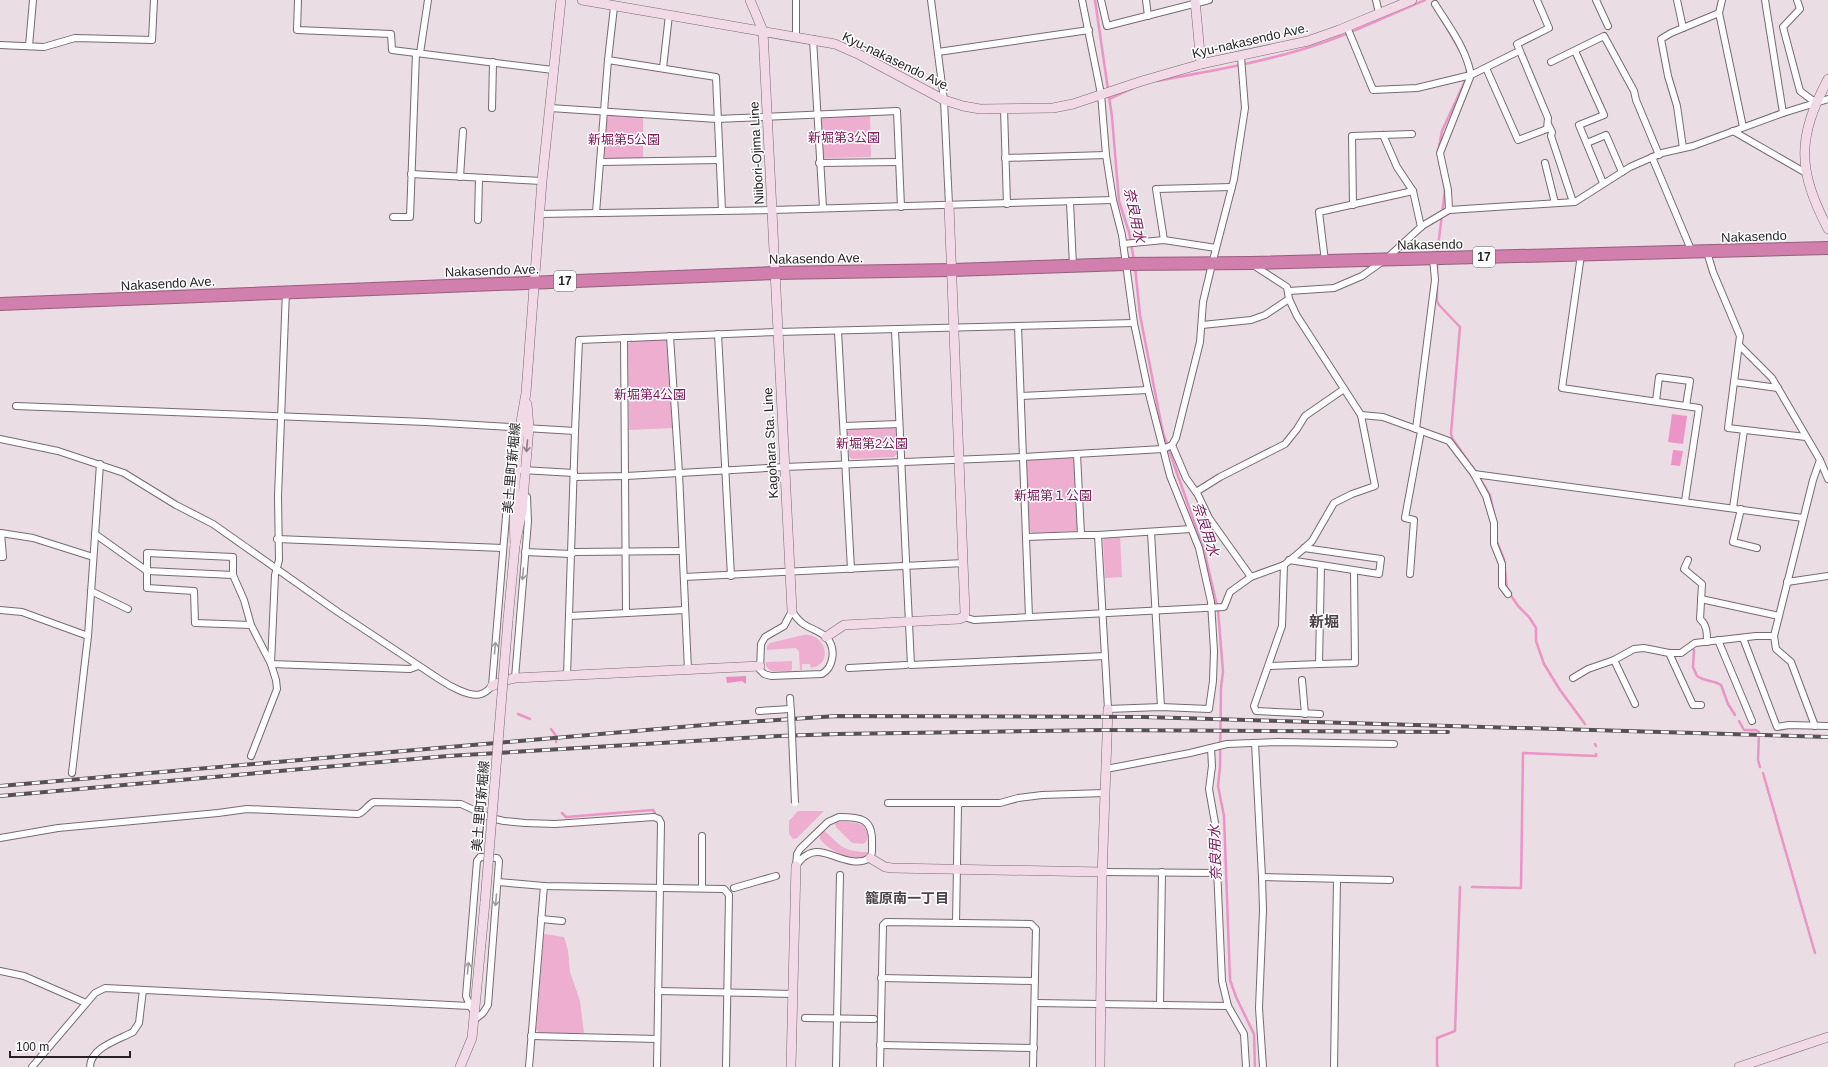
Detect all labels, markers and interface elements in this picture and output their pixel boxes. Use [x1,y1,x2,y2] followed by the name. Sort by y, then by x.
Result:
[1190,20,1310,61] street label: Kyu-nakasendo Ave.
[840,29,954,94] street label: Kyu-nakasendo Ave.
[746,101,767,205] street label: Niibori-Ojima Line
[808,130,880,145] park label: 新堀第3公園
[588,132,660,147] park label: 新堀第5公園
[1121,186,1149,246] water label: 奈良用水
[1721,228,1787,245] street label: Nakasendo
[1397,236,1463,253] street label: Nakasendo
[1473,247,1495,267] road number: 17
[769,250,863,267] street label: Nakasendo Ave.
[445,261,539,280] street label: Nakasendo Ave.
[554,271,576,291] road number: 17
[120,274,216,293] street label: Nakasendo Ave.
[614,387,686,402] park label: 新堀第4公園
[760,387,781,499] street label: Kagohara Sta. Line
[500,422,523,514] street label: 美土里町新堀線
[836,436,908,451] park label: 新堀第2公園
[524,439,531,452] one-way arrow
[1014,488,1092,503] park label: 新堀第１公園
[1190,500,1223,560] water label: 奈良用水
[520,567,527,580] one-way arrow
[1309,613,1339,630] district label: 新堀
[491,642,498,655] one-way arrow
[469,760,492,852] street label: 美土里町新堀線
[1206,823,1224,881] water label: 奈良用水
[865,890,949,906] district label: 籠原南一丁目
[493,893,500,906] one-way arrow
[465,962,472,975] one-way arrow
[10,1033,130,1059] scale bar
[16,1040,49,1054] text: 100 m

